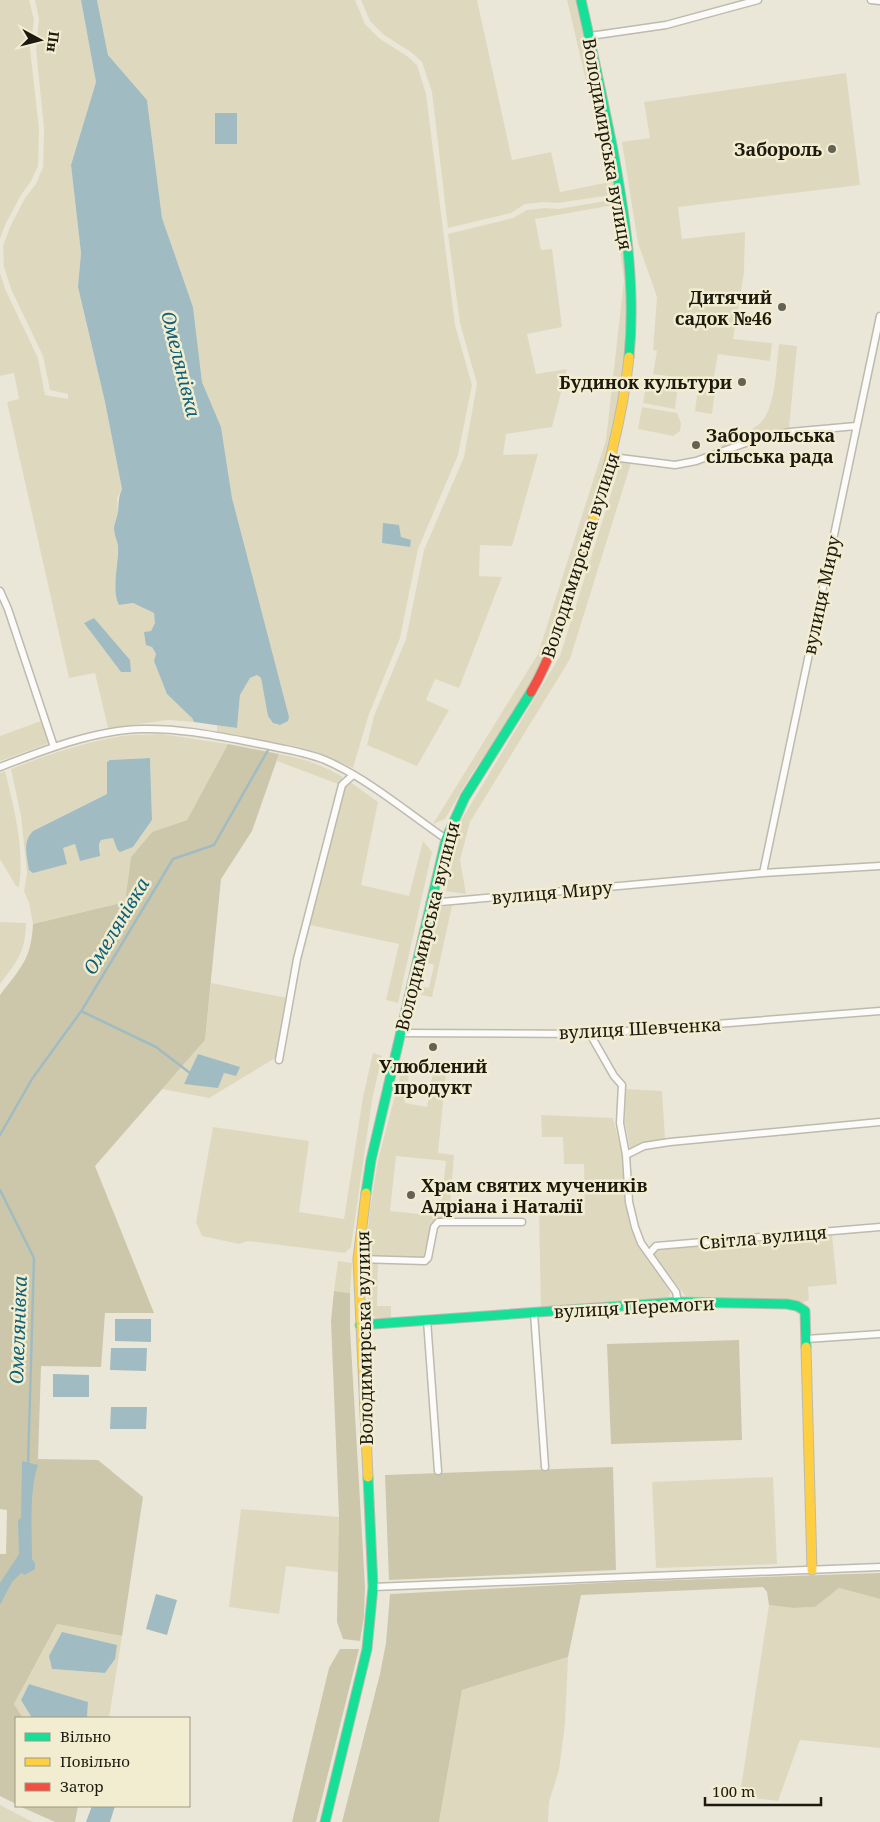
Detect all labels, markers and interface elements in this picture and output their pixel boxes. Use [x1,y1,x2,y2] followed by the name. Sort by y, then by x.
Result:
[15,15,65,65] north arrow
[43,30,64,54] text: Пн
[578,36,638,252] street label: Володимирська вулиця
[734,137,822,161] place label: Забороль
[826,143,838,155] marker: Забороль
[675,285,772,330] place label: Дитячий садок №46
[776,301,788,313] marker: Дитячий садок №46
[155,308,207,420] water label: Омелянівка
[559,370,732,394] place label: Будинок культури
[736,376,748,388] marker: Будинок культури
[706,423,836,468] place label: Заборольська сільська рада
[690,439,702,451] marker: Заборольська сільська рада
[535,449,625,661] street label: Володимирська вулиця
[797,532,845,657] street label: вулиця Миру
[389,819,465,1033] street label: Володимирська вулиця
[77,873,155,979] water label: Омелянівка
[491,875,614,909] street label: вулиця Миру
[558,1012,722,1044] street label: вулиця Шевченка
[427,1041,439,1053] marker: Улюблений продукт
[379,1054,487,1099] place label: Улюблений продукт
[421,1173,647,1218] place label: Храм святих мучеників Адріана і Наталії
[405,1189,417,1201] marker: Храм святих мучеників Адріана і Наталії
[698,1219,828,1255] street label: Світла вулиця
[350,1230,378,1446] street label: Володимирська вулиця
[3,1275,33,1385] water label: Омелянівка
[553,1291,715,1323] street label: вулиця Перемоги
[15,1717,190,1807] legend
[60,1726,111,1746] text: Вільно
[60,1751,130,1771] text: Повільно
[705,1774,821,1806] scale bar
[60,1776,104,1796] text: Затор
[712,1781,755,1801] text: 100 m

